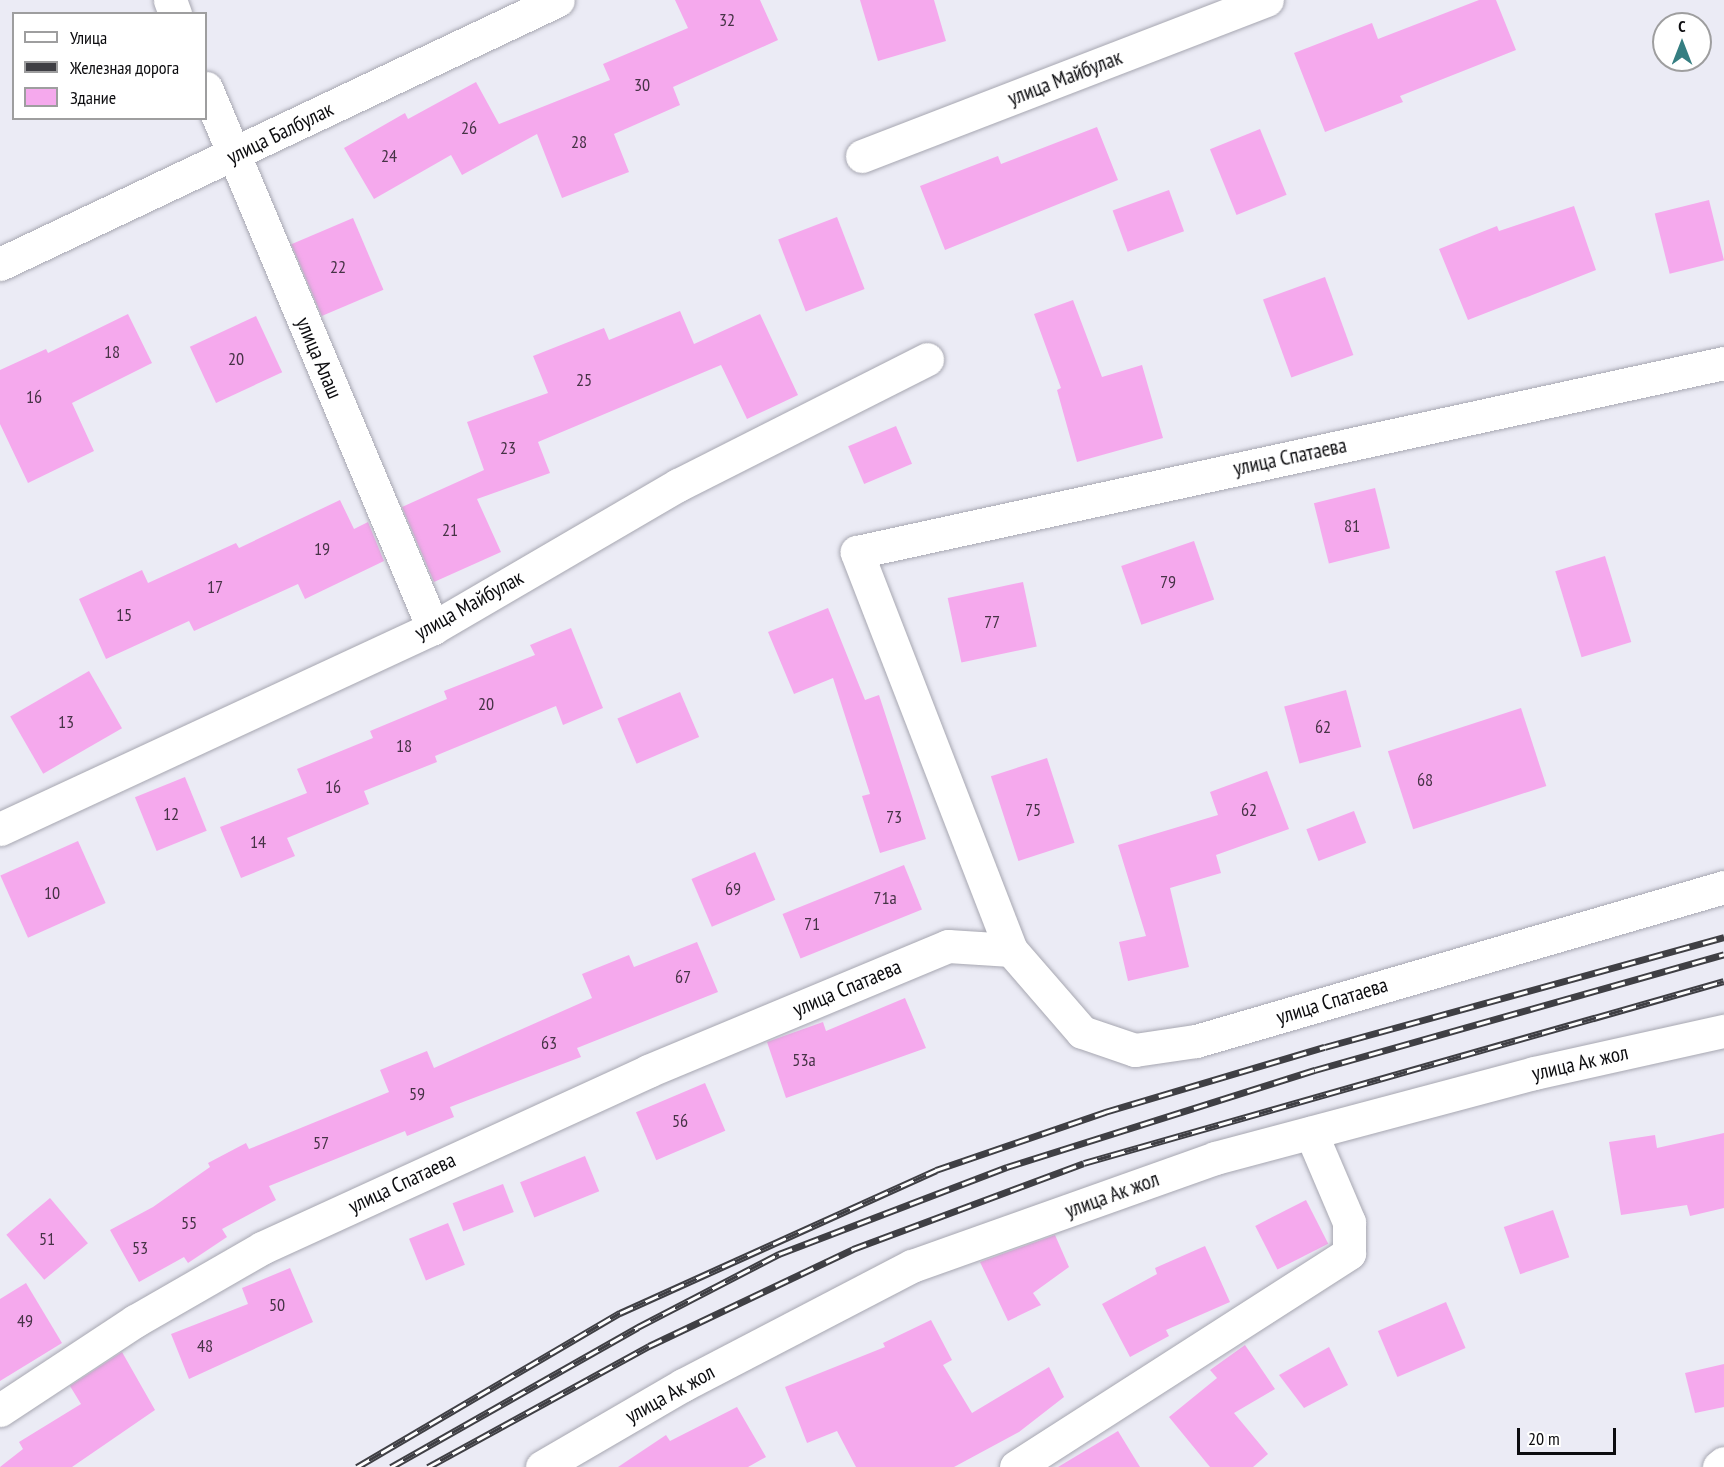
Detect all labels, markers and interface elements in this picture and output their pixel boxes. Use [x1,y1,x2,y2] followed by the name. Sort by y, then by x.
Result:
[719,9,735,31] house number: 32
[12,12,207,120] legend
[1652,12,1712,72] north arrow
[1678,16,1686,36] text: С
[70,26,107,49] text: Улица
[1004,45,1126,111] street label: улица Майбулак
[70,56,179,79] text: Железная дорога
[634,74,650,96] house number: 30
[70,86,116,109] text: Здание
[223,96,337,170] street label: улица Балбулак
[461,117,477,139] house number: 26
[571,131,587,153] house number: 28
[381,145,397,167] house number: 24
[330,256,346,278] house number: 22
[290,313,348,403] street label: улица Алаш
[104,341,120,363] house number: 18
[228,348,244,370] house number: 20
[576,369,592,391] house number: 25
[26,386,42,408] house number: 16
[1231,433,1349,481] street label: улица Спатаева
[500,437,516,459] house number: 23
[1344,515,1360,537] house number: 81
[442,519,458,541] house number: 21
[314,538,330,560] house number: 19
[410,565,528,645] street label: улица Майбулак
[1160,571,1176,593] house number: 79
[207,576,223,598] house number: 17
[116,604,132,626] house number: 15
[984,611,1000,633] house number: 77
[478,693,494,715] house number: 20
[58,711,74,733] house number: 13
[1315,716,1331,738] house number: 62
[396,735,412,757] house number: 18
[1417,769,1433,791] house number: 68
[325,776,341,798] house number: 16
[1025,799,1041,821] house number: 75
[1241,799,1257,821] house number: 62
[163,803,179,825] house number: 12
[886,806,902,828] house number: 73
[250,831,266,853] house number: 14
[725,878,741,900] house number: 69
[44,882,60,904] house number: 10
[873,887,897,909] house number: 71а
[804,913,820,935] house number: 71
[789,954,905,1022] street label: улица Спатаева
[675,966,691,988] house number: 67
[1273,972,1391,1030] street label: улица Спатаева
[541,1032,557,1054] house number: 63
[1529,1040,1631,1086] street label: улица Ак жол
[792,1049,816,1071] house number: 53а
[409,1083,425,1105] house number: 59
[672,1110,688,1132] house number: 56
[313,1132,329,1154] house number: 57
[344,1147,460,1219] street label: улица Спатаева
[1061,1166,1163,1224] street label: улица Ак жол
[181,1212,197,1234] house number: 55
[39,1228,55,1250] house number: 51
[132,1237,148,1259] house number: 53
[269,1294,285,1316] house number: 50
[17,1310,33,1332] house number: 49
[197,1335,213,1357] house number: 48
[621,1359,719,1429] street label: улица Ак жол
[1520,1416,1619,1454] scale bar
[1528,1427,1560,1450] text: 20 m

